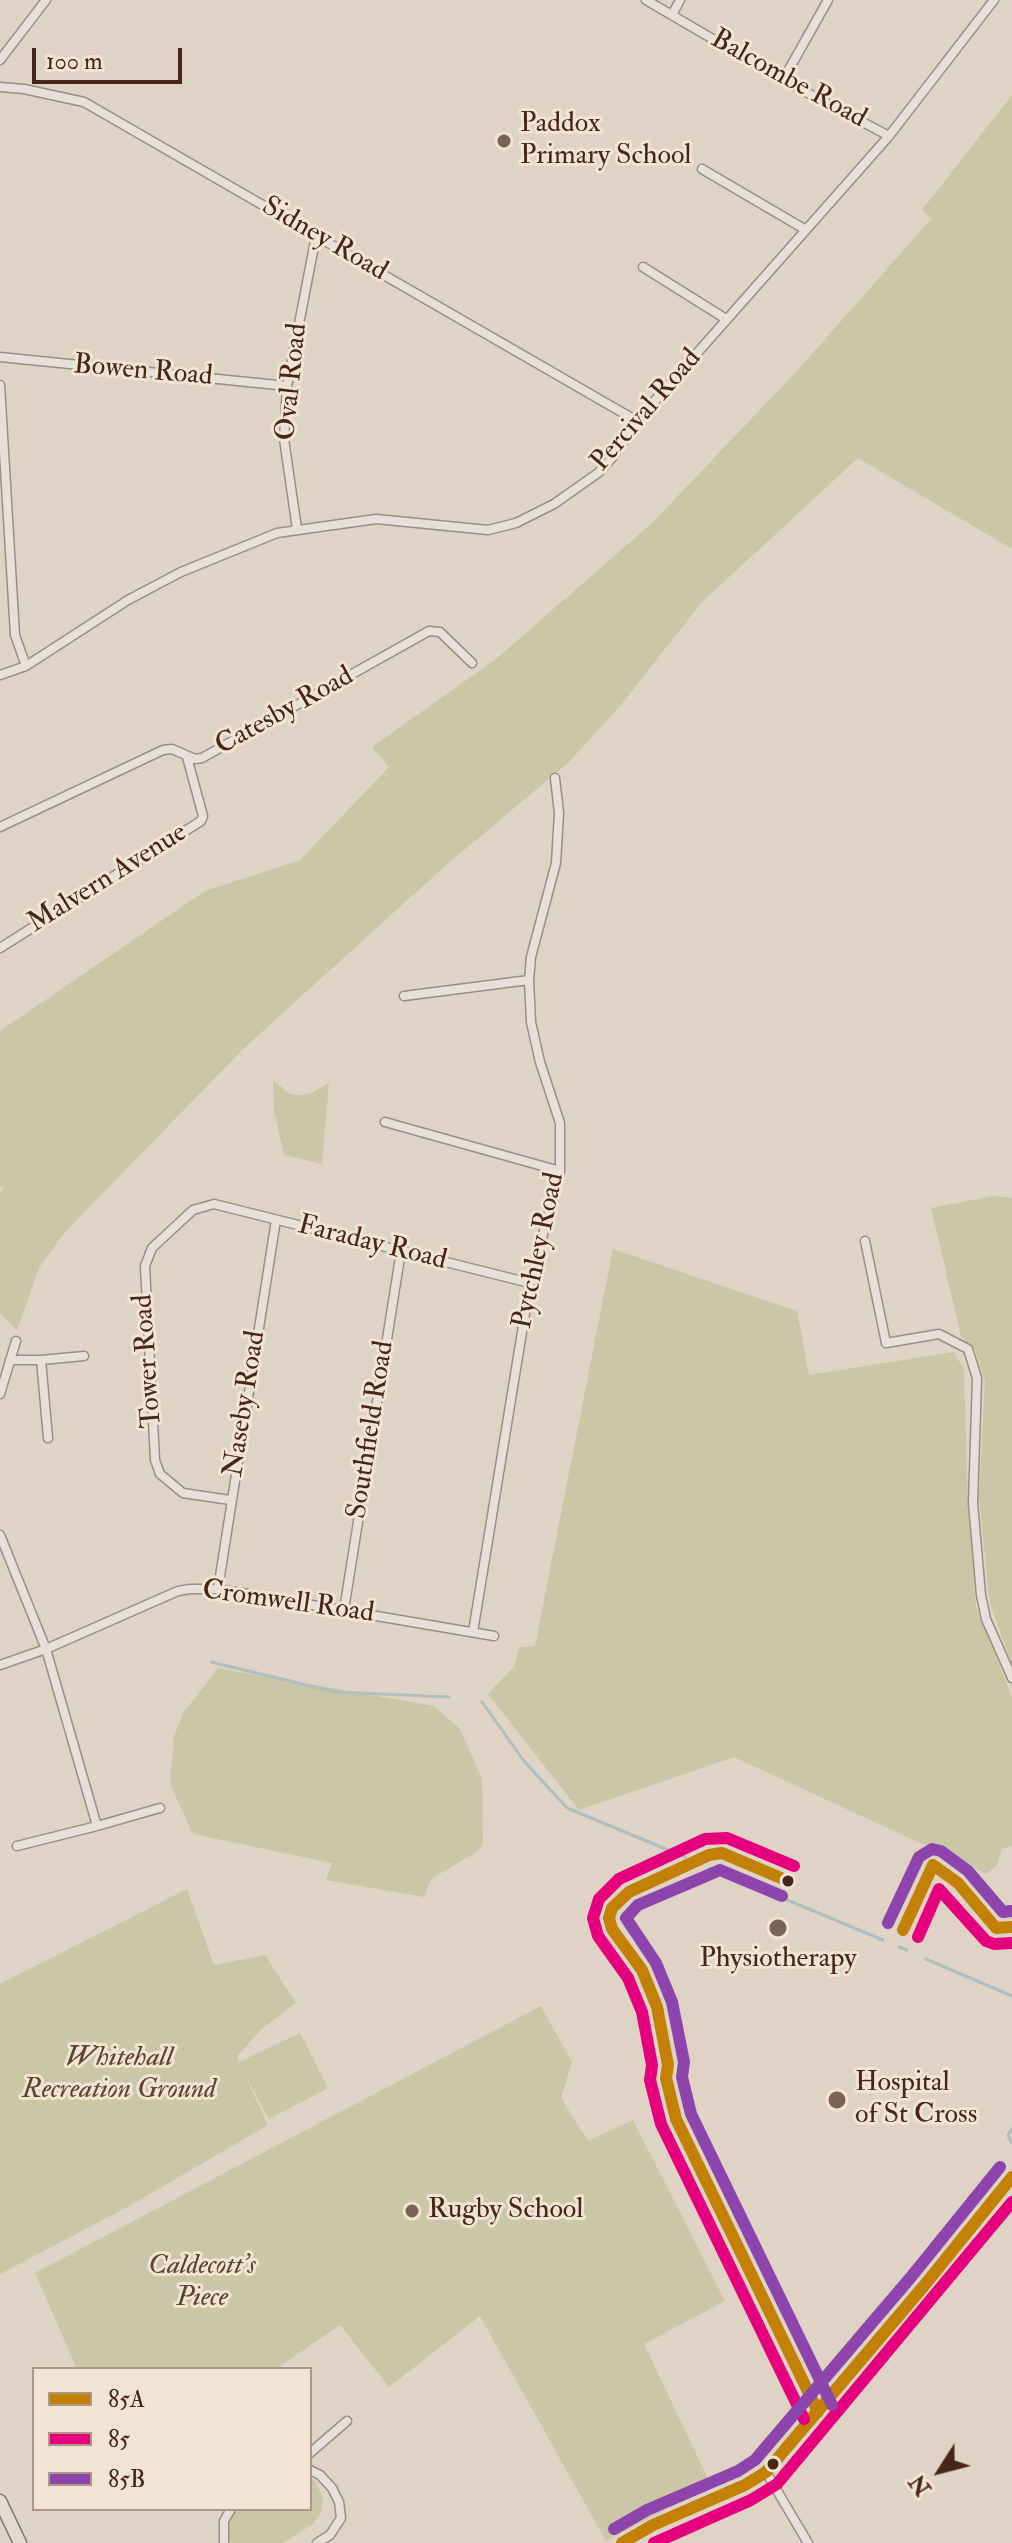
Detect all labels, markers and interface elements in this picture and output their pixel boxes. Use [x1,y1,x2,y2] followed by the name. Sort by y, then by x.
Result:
[704,23,872,137] street label: Balcombe Road
[36,32,186,82] scale bar
[46,46,103,77] text: 100 m
[520,108,691,174] place label: Paddox Primary School
[495,132,513,150] marker: Paddox Primary School
[255,191,393,289] street label: Sidney Road
[270,322,316,442] street label: Oval Road
[585,343,709,479] street label: Percival Road
[72,349,214,395] street label: Bowen Road
[210,660,360,764] street label: Catesby Road
[22,817,194,941] street label: Malvern Avenue
[507,1170,573,1332] street label: Pytchley Road
[294,1209,450,1279] street label: Faraday Road
[128,1293,170,1429] street label: Tower Road
[218,1329,274,1479] street label: Naseby Road
[341,1339,403,1521] street label: Southfield Road
[200,1574,376,1632] street label: Cromwell Road
[780,1873,796,1889] unlabelled marker
[767,1917,789,1939] marker: Physiotherapy
[699,1943,857,1977] place label: Physiotherapy
[22,2042,216,2108] park label: Whitehall Recreation Ground
[855,2067,977,2133] place label: Hospital of St Cross
[826,2089,848,2111] marker: Hospital of St Cross
[428,2194,583,2228] place label: Rugby School
[403,2202,421,2220] marker: Rugby School
[148,2250,256,2316] park label: Caldecott's Piece
[32,2367,312,2511] legend
[108,2384,145,2415] text: 85A
[108,2424,130,2455] text: 85
[900,2431,980,2511] north arrow
[765,2456,781,2472] unlabelled marker
[108,2464,146,2495] text: 85B
[903,2469,938,2501] text: N

